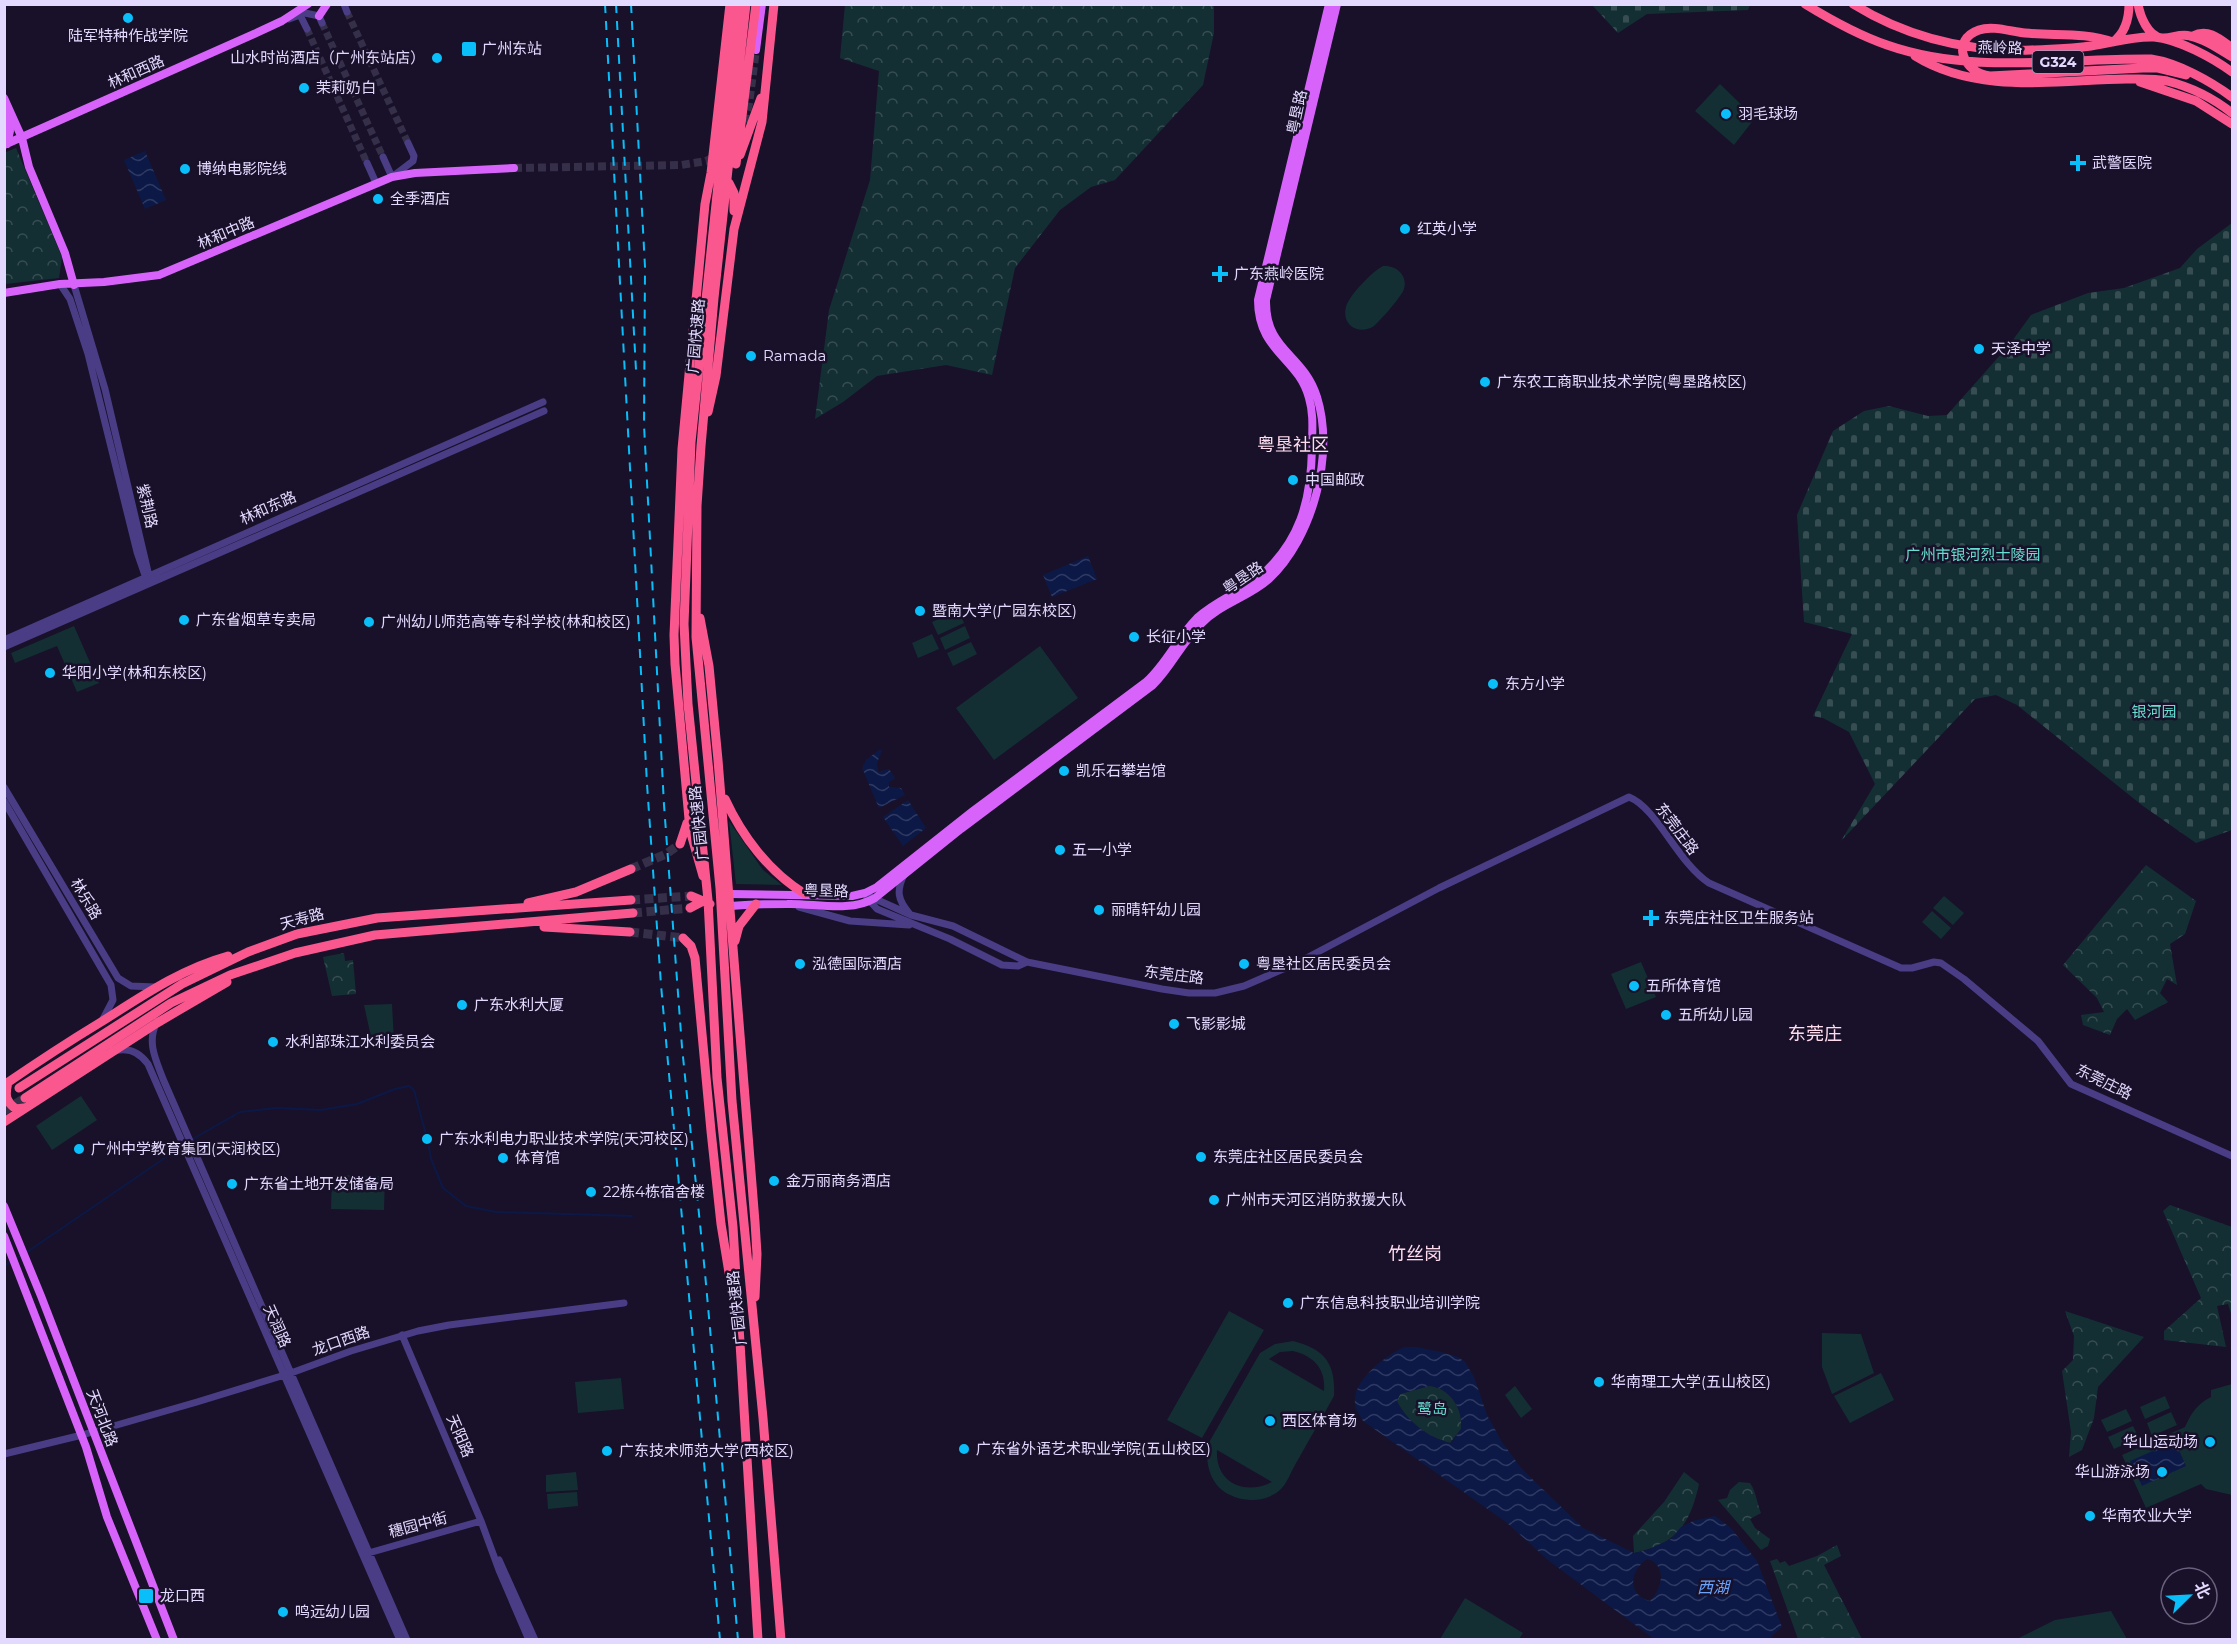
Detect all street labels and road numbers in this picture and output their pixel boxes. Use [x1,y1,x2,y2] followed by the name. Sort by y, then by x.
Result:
[1977,38,2023,57] street label: 燕岭路
[105,51,167,92] street label: 林和西路
[2032,51,2084,73] road number: G324
[1283,88,1310,136] street label: 粤垦路
[194,212,257,253] street label: 林和中路
[683,298,708,374] street label: 广园快速路
[133,482,162,530] street label: 紫荆路
[237,487,299,528] street label: 林和东路
[1219,557,1267,598] street label: 粤垦路
[685,785,712,861] street label: 广园快速路
[1652,799,1703,858] street label: 东莞庄路
[67,875,106,923] street label: 林乐路
[803,881,849,900] street label: 粤垦路
[278,904,326,934] street label: 天寿路
[1143,961,1205,988] street label: 东莞庄路
[2073,1060,2135,1103] street label: 东莞庄路
[723,1270,750,1346] street label: 广园快速路
[260,1301,295,1350] street label: 天润路
[309,1322,372,1359] street label: 龙口西路
[83,1386,122,1449] street label: 天河北路
[443,1411,478,1460] street label: 天阳路
[386,1508,449,1541] street label: 穗园中街

